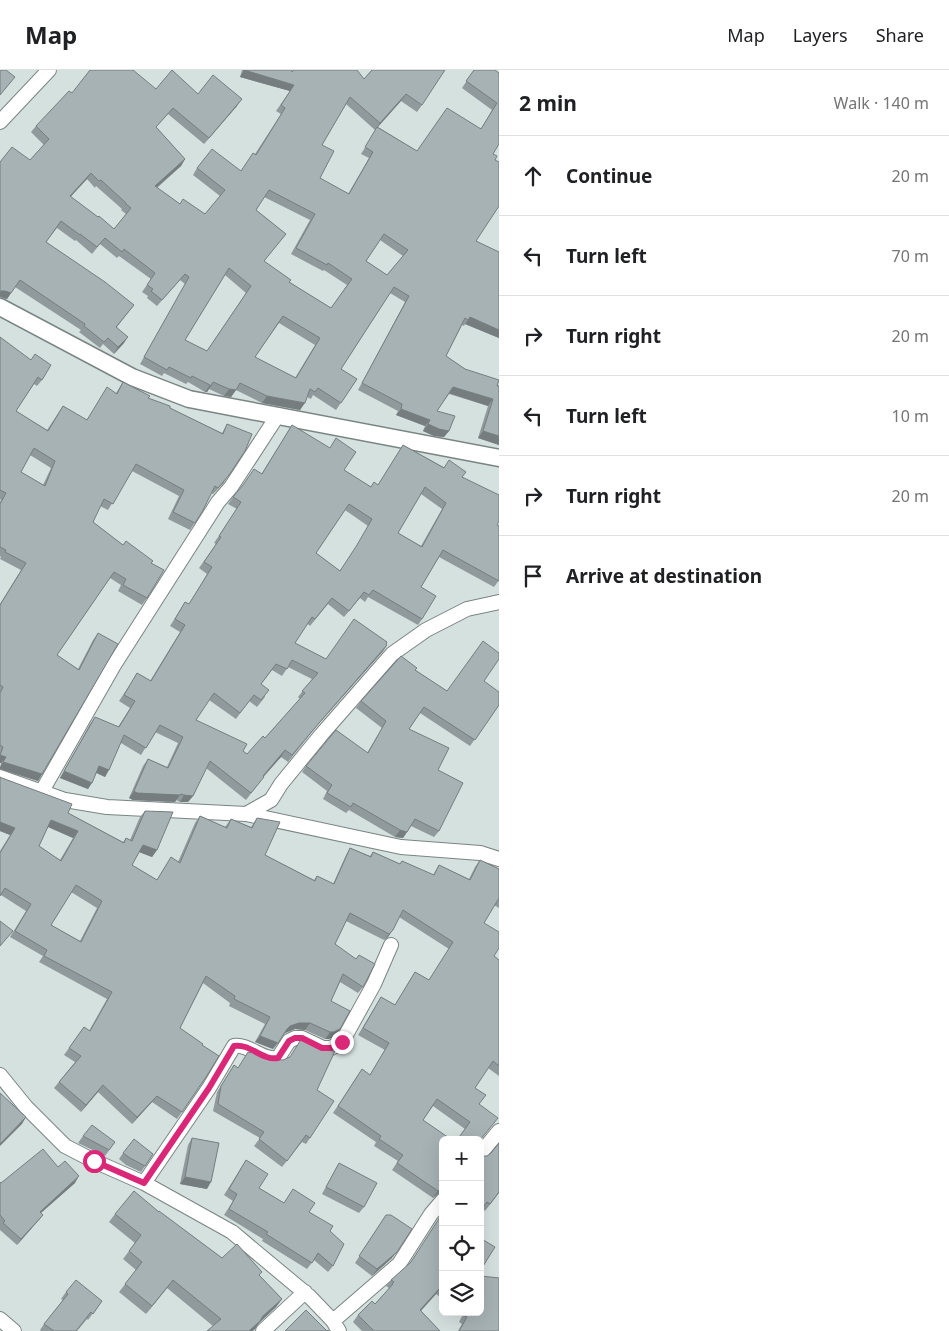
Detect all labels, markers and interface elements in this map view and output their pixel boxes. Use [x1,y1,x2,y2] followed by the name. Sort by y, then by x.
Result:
[25,18,77,51] text: Map
[727,23,765,47] text: Map
[793,23,848,47] text: Layers
[876,23,924,47] text: Share
[519,89,577,117] text: 2 min
[834,92,929,114] text: Walk · 140 m
[519,162,547,190] icon: ahead
[566,163,652,189] text: Continue
[892,165,929,187] text: 20 m
[519,242,547,270] icon: left
[566,243,647,269] text: Turn left
[892,245,929,267] text: 70 m
[519,322,547,350] icon: right
[566,323,661,349] text: Turn right
[892,325,929,347] text: 20 m
[519,402,547,430] icon: left
[566,403,647,429] text: Turn left
[892,405,929,427] text: 10 m
[519,482,547,510] icon: right
[566,483,661,509] text: Turn right
[892,485,929,507] text: 20 m
[519,562,547,590] icon: arrive
[566,563,762,589] text: Arrive at destination
[331,1031,354,1054] route end
[439,1136,484,1316] map controls
[439,1136,484,1181] button: +
[83,1150,106,1173] route start
[439,1181,484,1226] button: −
[439,1226,484,1271] button: locate
[439,1271,484,1316] button: layers

